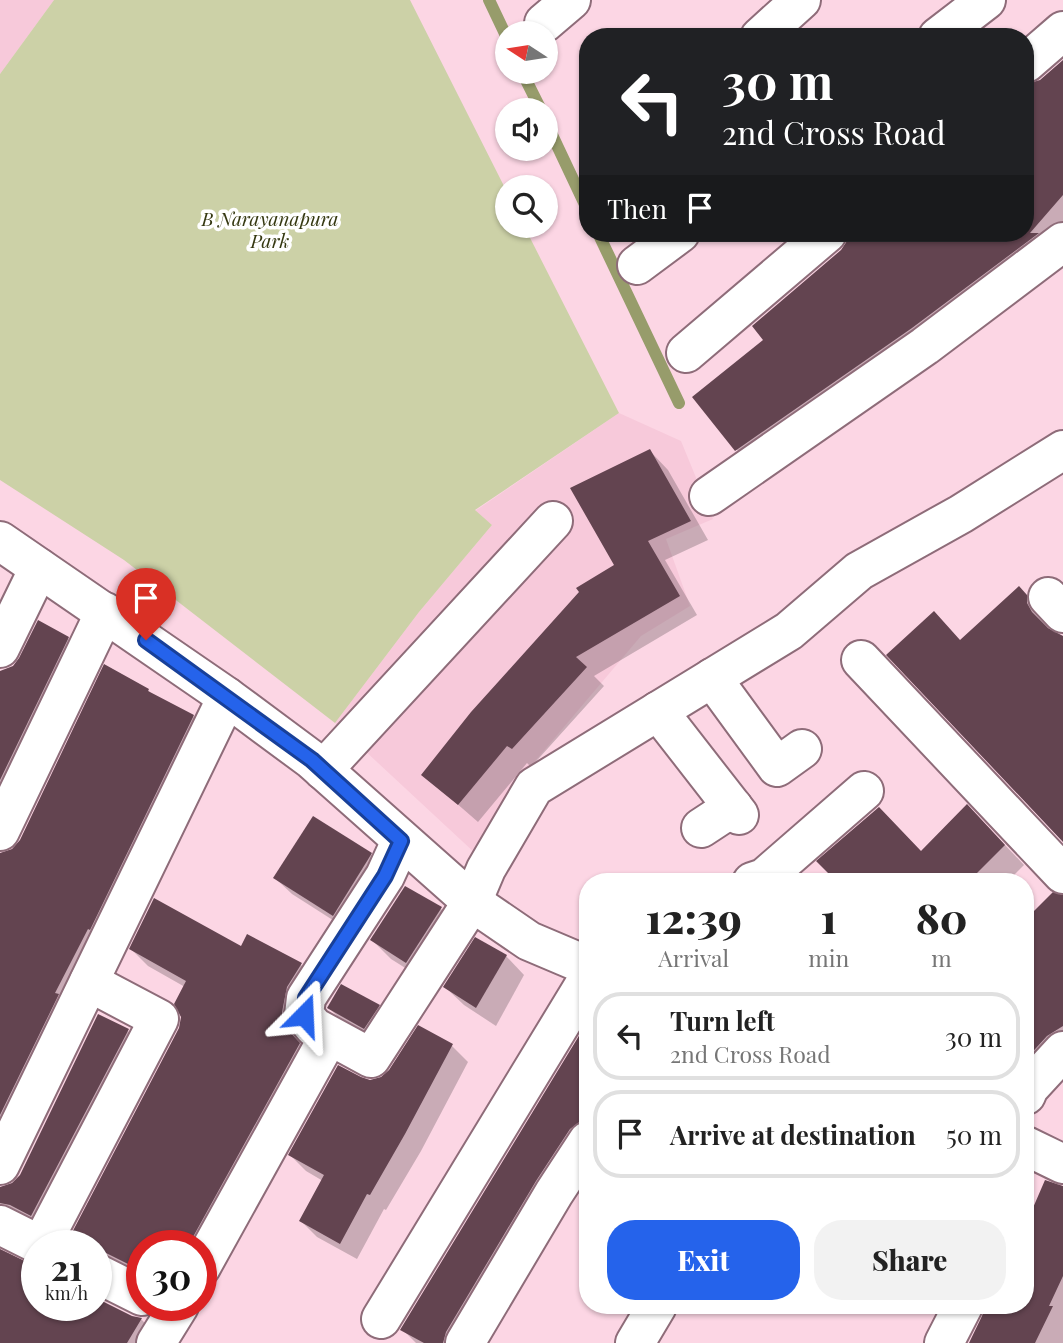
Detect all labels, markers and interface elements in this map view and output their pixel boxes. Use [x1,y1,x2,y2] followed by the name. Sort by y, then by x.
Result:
[495,21,558,84] north arrow
[495,21,558,238] map controls
[722,47,833,112] text: 30 m
[607,56,698,147] icon: left
[495,98,558,161] button: sound
[722,110,946,153] text: 2nd Cross Road
[495,175,558,238] button: search
[681,189,719,227] icon: arrive
[607,191,667,226] text: Then
[201,205,338,253] park label: B Narayanapura Park
[116,568,176,640] pin
[127,579,165,617] icon: arrive
[646,889,742,945] text: 12:39
[821,889,837,945] text: 1
[916,889,967,945] text: 80
[658,942,729,973] text: Arrival
[808,942,849,973] text: min
[931,942,952,973] text: m
[267,978,341,1052] position arrow
[670,1003,775,1038] text: Turn left
[611,1017,649,1055] icon: left
[945,1019,1002,1054] text: 30 m
[670,1038,831,1069] text: 2nd Cross Road
[611,1115,649,1153] icon: arrive
[670,1117,916,1152] text: Arrive at destination
[946,1117,1002,1152] text: 50 m
[607,1220,800,1300] button: Exit
[814,1220,1006,1300] button: Share
[126,1230,217,1321] speed limit sign: 30
[51,1243,82,1290] text: 21
[45,1281,88,1305] text: km/h

